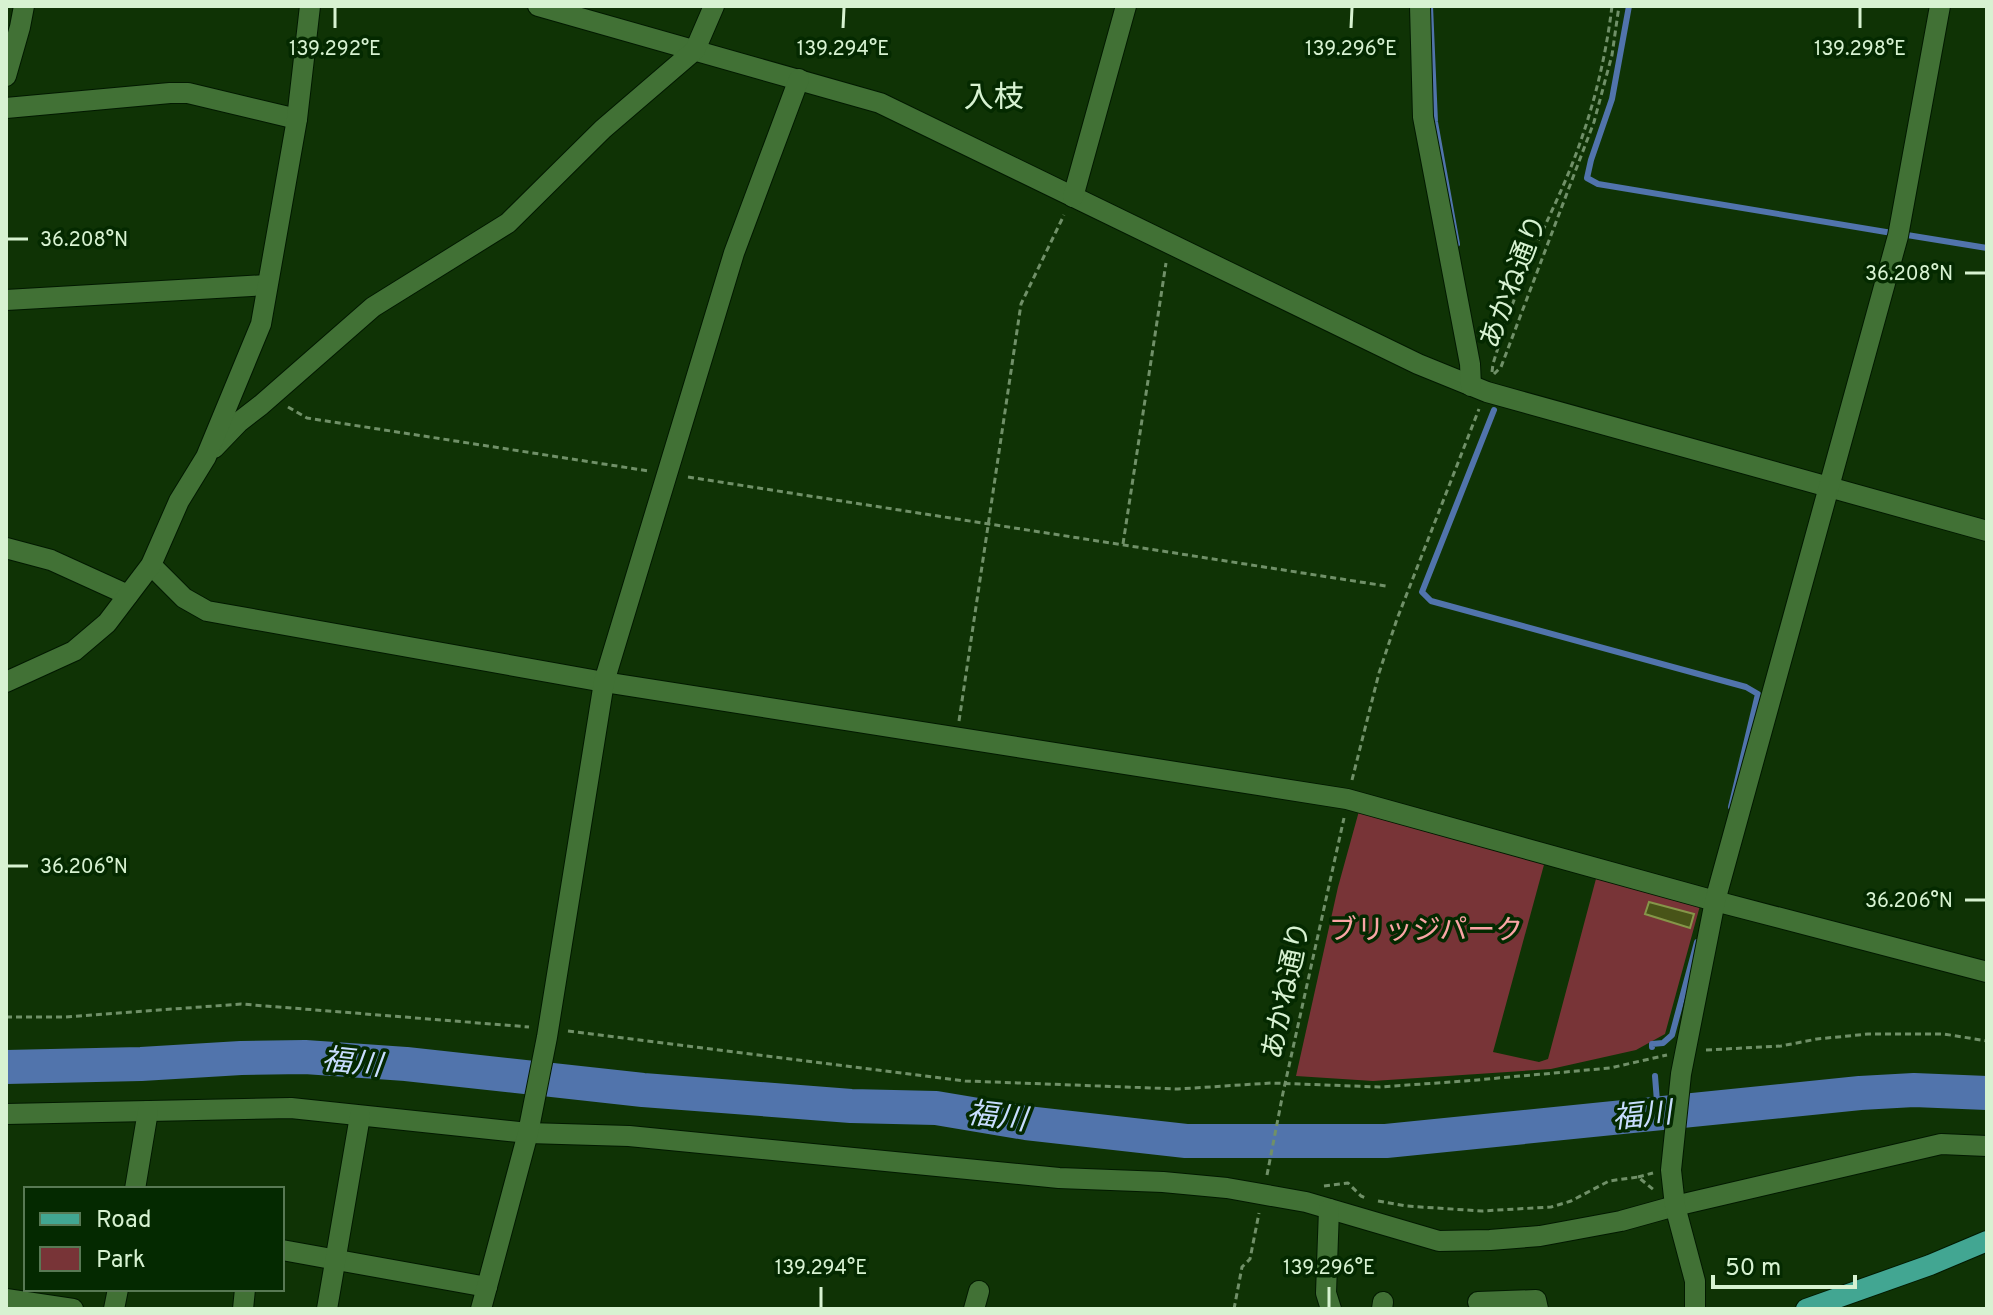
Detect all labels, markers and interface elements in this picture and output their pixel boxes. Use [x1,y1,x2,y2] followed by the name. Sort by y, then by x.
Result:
[289,37,381,63] text: 139.292°E
[797,37,889,63] text: 139.294°E
[1305,37,1397,63] text: 139.296°E
[1814,37,1906,63] text: 139.298°E
[964,81,1024,118] district label: 入枝
[1473,210,1557,354] street label: あかね通り
[40,228,128,254] text: 36.208°N
[1865,262,1953,288] text: 36.208°N
[40,855,128,881] text: 36.206°N
[1865,889,1953,915] text: 36.206°N
[1329,914,1523,950] park label: ブリッジパーク
[1256,918,1320,1063] street label: あかね通り
[320,1043,386,1086] water label: 福川
[965,1096,1032,1141] water label: 福川
[1610,1096,1677,1139] water label: 福川
[24,1187,284,1291] legend
[96,1206,152,1236] text: Road
[1713,1239,1855,1289] scale bar
[96,1246,146,1276] text: Park
[1725,1254,1781,1284] text: 50 m
[775,1256,867,1282] text: 139.294°E
[1283,1256,1375,1282] text: 139.296°E

